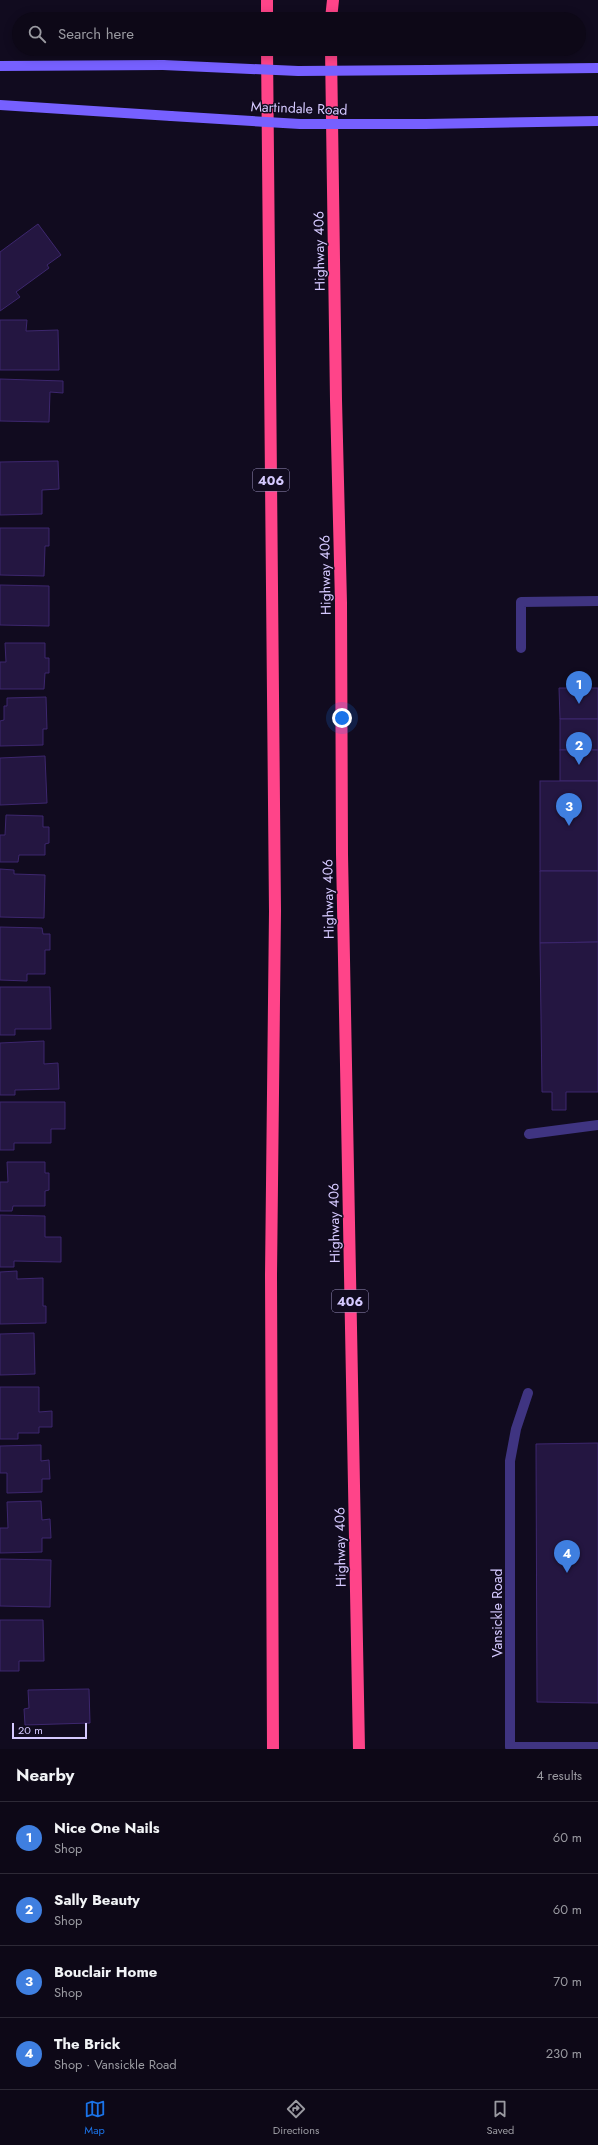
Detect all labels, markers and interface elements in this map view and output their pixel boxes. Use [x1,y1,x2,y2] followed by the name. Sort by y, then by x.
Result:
[12,12,586,56] search box
[26,23,48,45] icon: search
[58,23,134,45] text: Search here
[250,96,348,120] street label: Martindale Road
[308,211,330,291] street label: Highway 406
[253,469,289,491] road number: 406
[314,535,336,615] street label: Highway 406
[566,671,592,704] pin: 1
[332,708,352,728] your location
[566,732,592,765] pin: 2
[556,793,582,826] pin: 3
[317,859,339,939] street label: Highway 406
[323,1183,345,1263] street label: Highway 406
[332,1290,368,1312] road number: 406
[329,1507,351,1587] street label: Highway 406
[554,1540,580,1573] pin: 4
[487,1569,507,1657] street label: Vansickle Road
[12,1721,87,1740] scale bar
[18,1722,43,1738] text: 20 m
[16,1763,74,1787] text: Nearby
[536,1766,582,1785] text: 4 results
[54,1817,160,1839] text: Nice One Nails
[26,1828,32,1847] text: 1
[553,1828,582,1847] text: 60 m
[54,1839,82,1858] text: Shop
[54,1889,140,1911] text: Sally Beauty
[25,1900,33,1919] text: 2
[553,1900,582,1919] text: 60 m
[54,1911,82,1930] text: Shop
[54,1961,157,1983] text: Bouclair Home
[25,1972,33,1991] text: 3
[553,1972,582,1991] text: 70 m
[54,1983,82,2002] text: Shop
[54,2033,120,2055] text: The Brick
[24,2044,34,2063] text: 4
[546,2044,582,2063] text: 230 m
[54,2055,177,2074] text: Shop · Vansickle Road
[84,2098,106,2138] tab: Map
[273,2098,319,2138] tab: Directions
[487,2098,514,2138] tab: Saved

